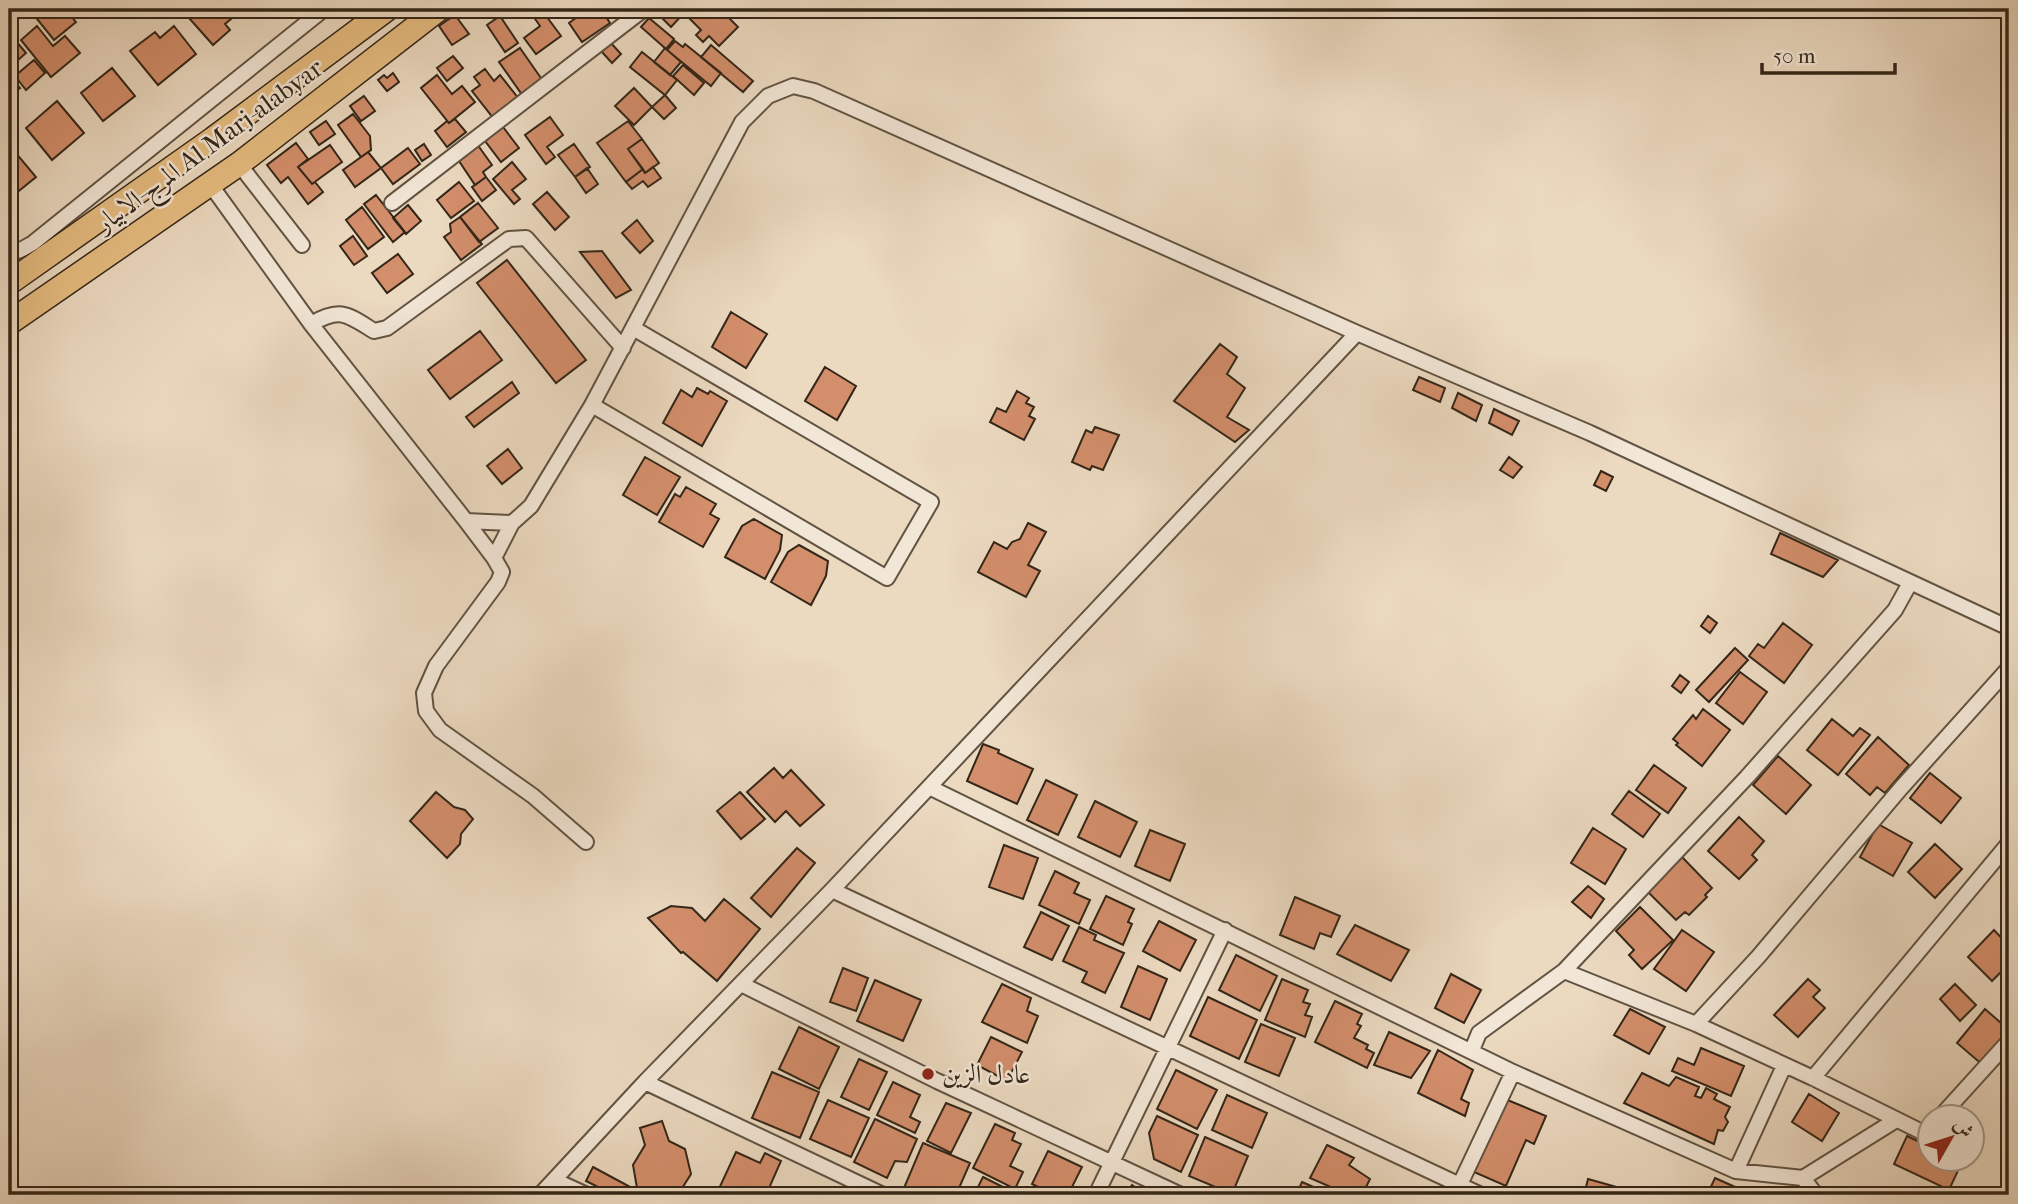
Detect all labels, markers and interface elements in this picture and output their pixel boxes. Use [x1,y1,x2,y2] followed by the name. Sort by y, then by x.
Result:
[1762,32,1896,76] scale bar
[1773,44,1816,68] text: 50 m
[87,52,334,247] street label: المرج-الابيار Al Marj-alabyar
[942,1059,1030,1090] place label: عادل الزين
[920,1066,936,1082] marker: عادل الزين
[1916,1102,1986,1172] north arrow
[1949,1114,1978,1142] text: ش

